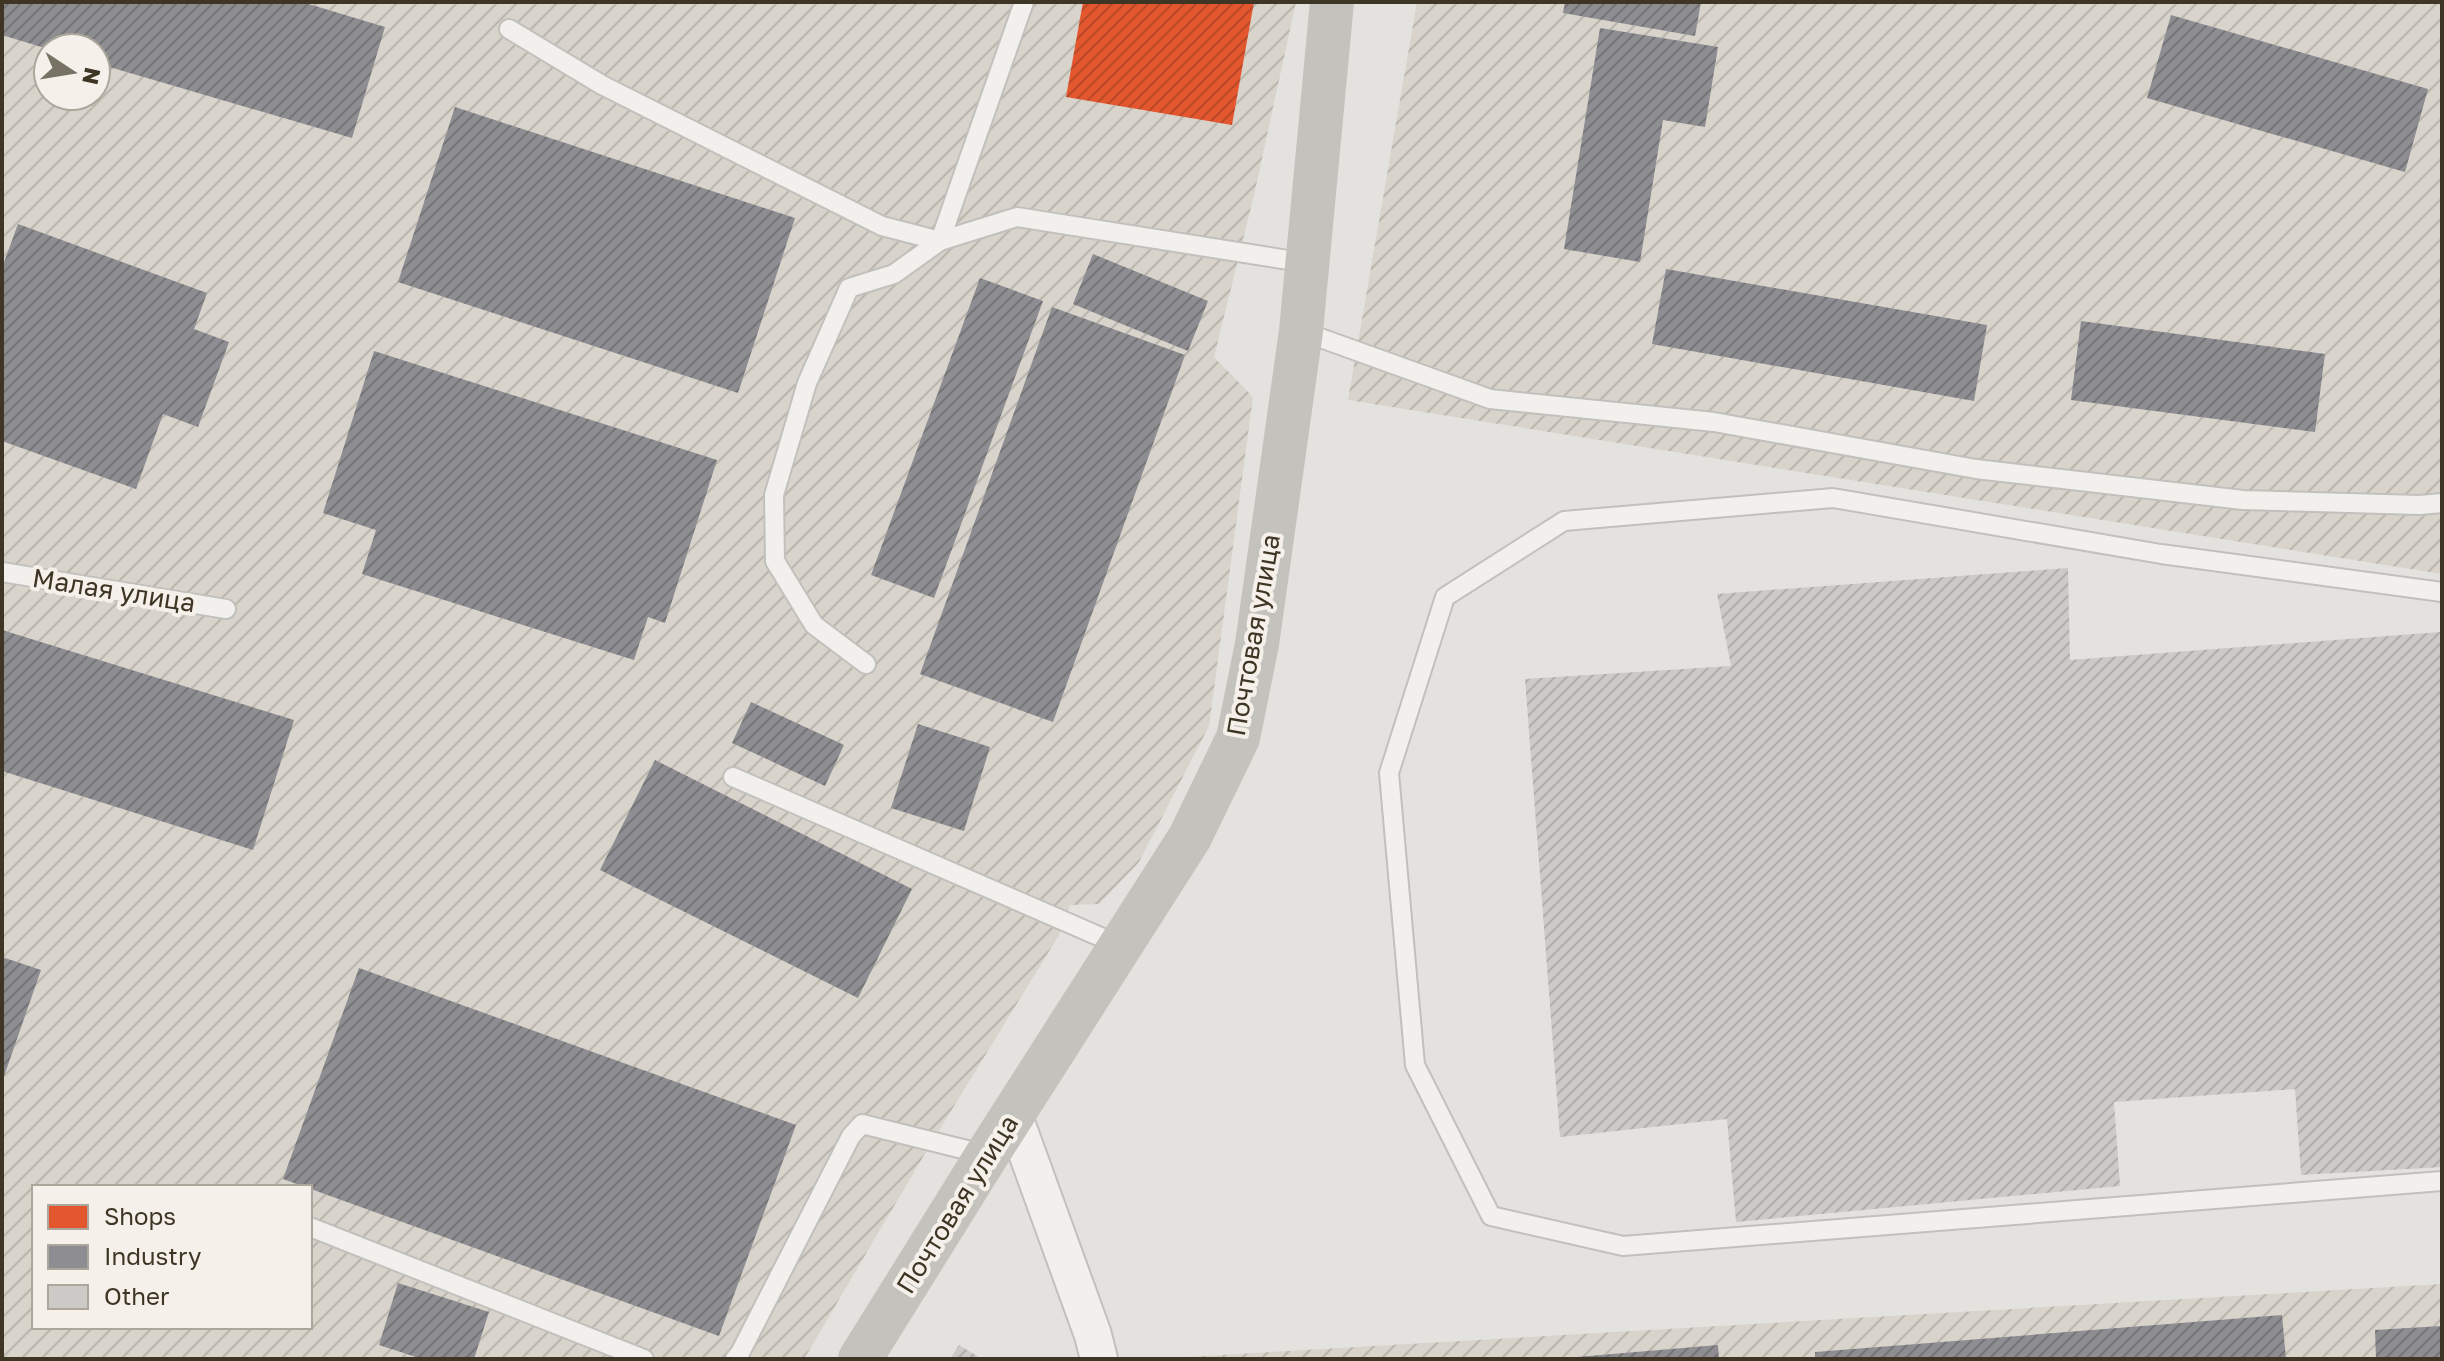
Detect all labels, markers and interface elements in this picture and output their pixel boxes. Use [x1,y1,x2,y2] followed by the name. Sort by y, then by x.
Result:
[32,32,112,112] north arrow
[77,65,107,87] text: N
[1220,532,1286,738] street label: Почтовая улица
[30,562,198,618] street label: Малая улица
[890,1109,1024,1299] street label: Почтовая улица
[32,1185,312,1329] legend
[104,1201,176,1230] text: Shops
[104,1241,201,1270] text: Industry
[104,1281,169,1310] text: Other

